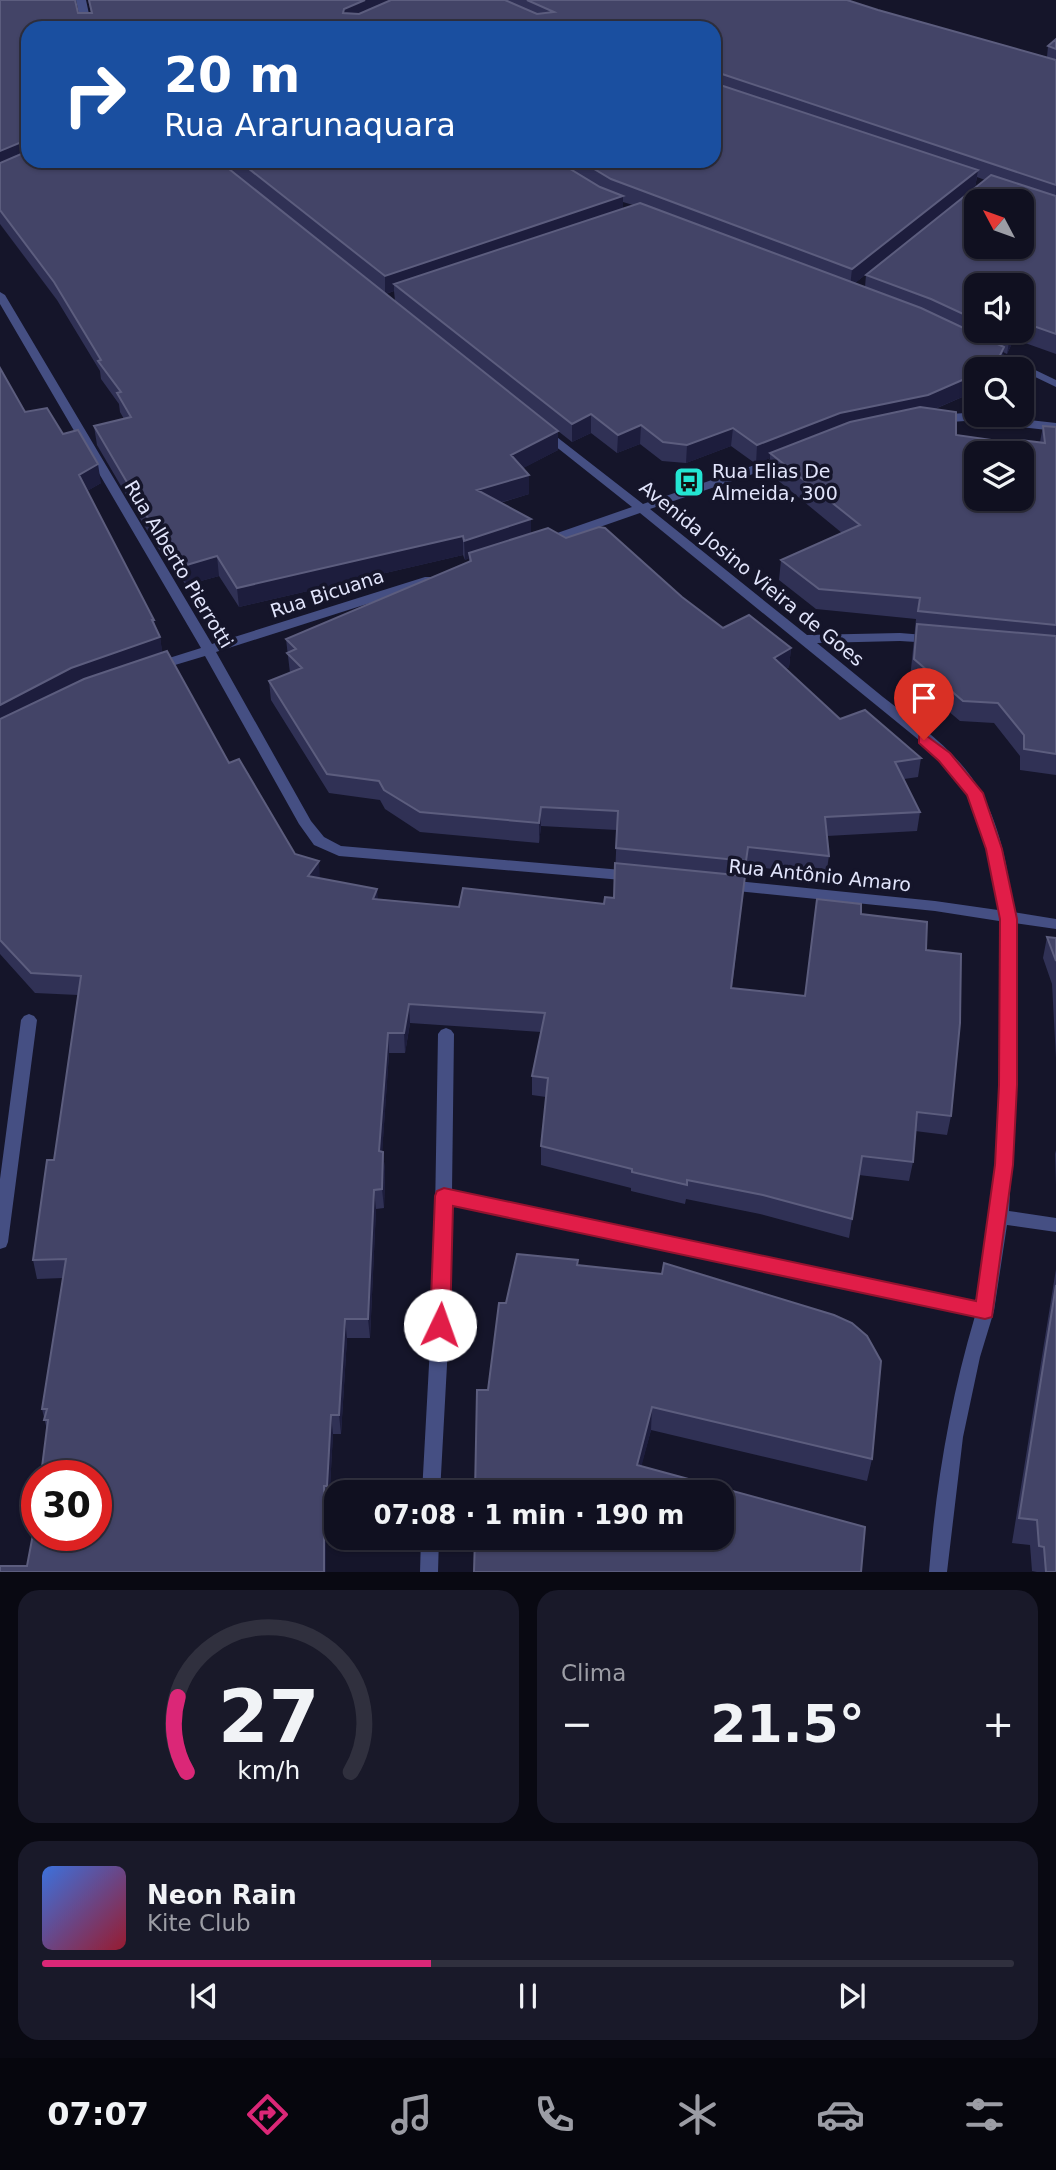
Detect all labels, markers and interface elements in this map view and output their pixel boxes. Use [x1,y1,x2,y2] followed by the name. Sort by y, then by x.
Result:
[164,47,300,104] text: 20 m
[49,49,140,140] icon: right
[164,106,456,144] text: Rua Ararunaquara
[964,189,1034,259] north arrow
[964,189,1034,511] map controls
[964,273,1034,343] button: sound
[964,357,1034,427] button: search
[964,441,1034,511] button: layers
[712,460,838,504] place label: Rua Elias De Almeida, 300
[672,465,706,499] bus stop icon: Rua Elias De Almeida, 300
[120,476,238,652] street label: Rua Alberto Pierrotti
[635,476,869,670] street label: Avenida Josino Vieira de Goes
[267,564,387,622] street label: Rua Bicuana
[894,668,954,740] pin
[905,679,943,717] icon: arrive
[728,854,912,896] street label: Rua Antônio Amaro
[403,1288,477,1362] position arrow
[21,1460,112,1551] speed limit sign: 30
[374,1500,684,1530] text: 07:08 · 1 min · 190 m
[561,1660,626,1686] text: Clima
[218,1675,319,1760] text: 27
[710,1694,865,1754] text: 21.5°
[561,1702,593,1746] text: −
[982,1702,1014,1746] text: +
[237,1756,300,1785] text: km/h
[147,1880,297,1910] text: Neon Rain
[147,1910,251,1936] text: Kite Club
[185,1977,223,2015] icon: previous
[509,1977,547,2015] icon: pause
[833,1977,871,2015] icon: next
[243,2090,292,2139] icon: directions
[387,2090,436,2139] icon: music
[530,2090,579,2139] icon: phone
[673,2090,722,2139] icon: climate
[816,2090,865,2139] icon: car
[960,2090,1009,2139] icon: filters
[47,2095,149,2133] text: 07:07

